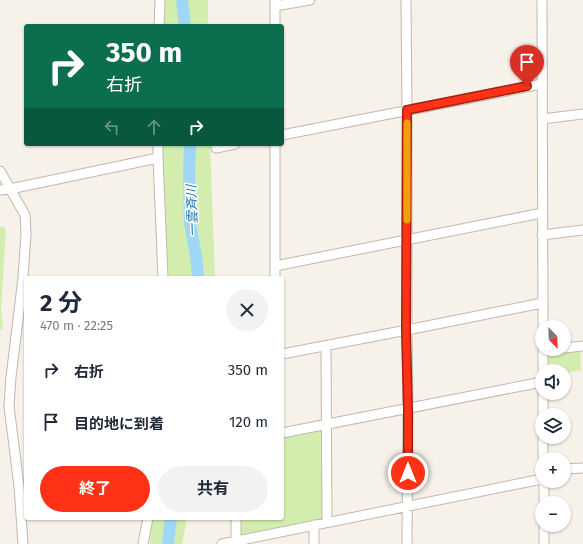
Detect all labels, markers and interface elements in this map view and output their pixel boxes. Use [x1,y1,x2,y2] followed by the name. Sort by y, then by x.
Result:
[106,36,182,69] text: 350 m
[40,40,92,92] icon: right
[510,45,544,86] pin
[516,51,538,73] icon: arrive
[106,74,142,96] text: 右折
[101,116,123,138] icon: left
[143,116,165,138] icon: ahead
[185,116,207,138] icon: right
[184,183,200,237] water label: 一雲斉川
[40,289,82,317] text: 2 分
[226,289,268,331] button: close
[40,318,113,333] text: 470 m · 22:25
[535,320,571,356] north arrow
[535,320,571,532] map controls
[40,359,62,381] icon: right
[228,361,268,379] text: 350 m
[74,363,104,381] text: 右折
[535,364,571,400] button: sound
[535,408,571,444] button: layers
[40,411,62,433] icon: arrive
[229,413,268,431] text: 120 m
[74,415,164,433] text: 目的地に到着
[387,452,429,494] position arrow
[535,452,571,488] button: +
[40,466,150,512] button: 終了
[158,466,268,512] button: 共有
[535,496,571,532] button: −

